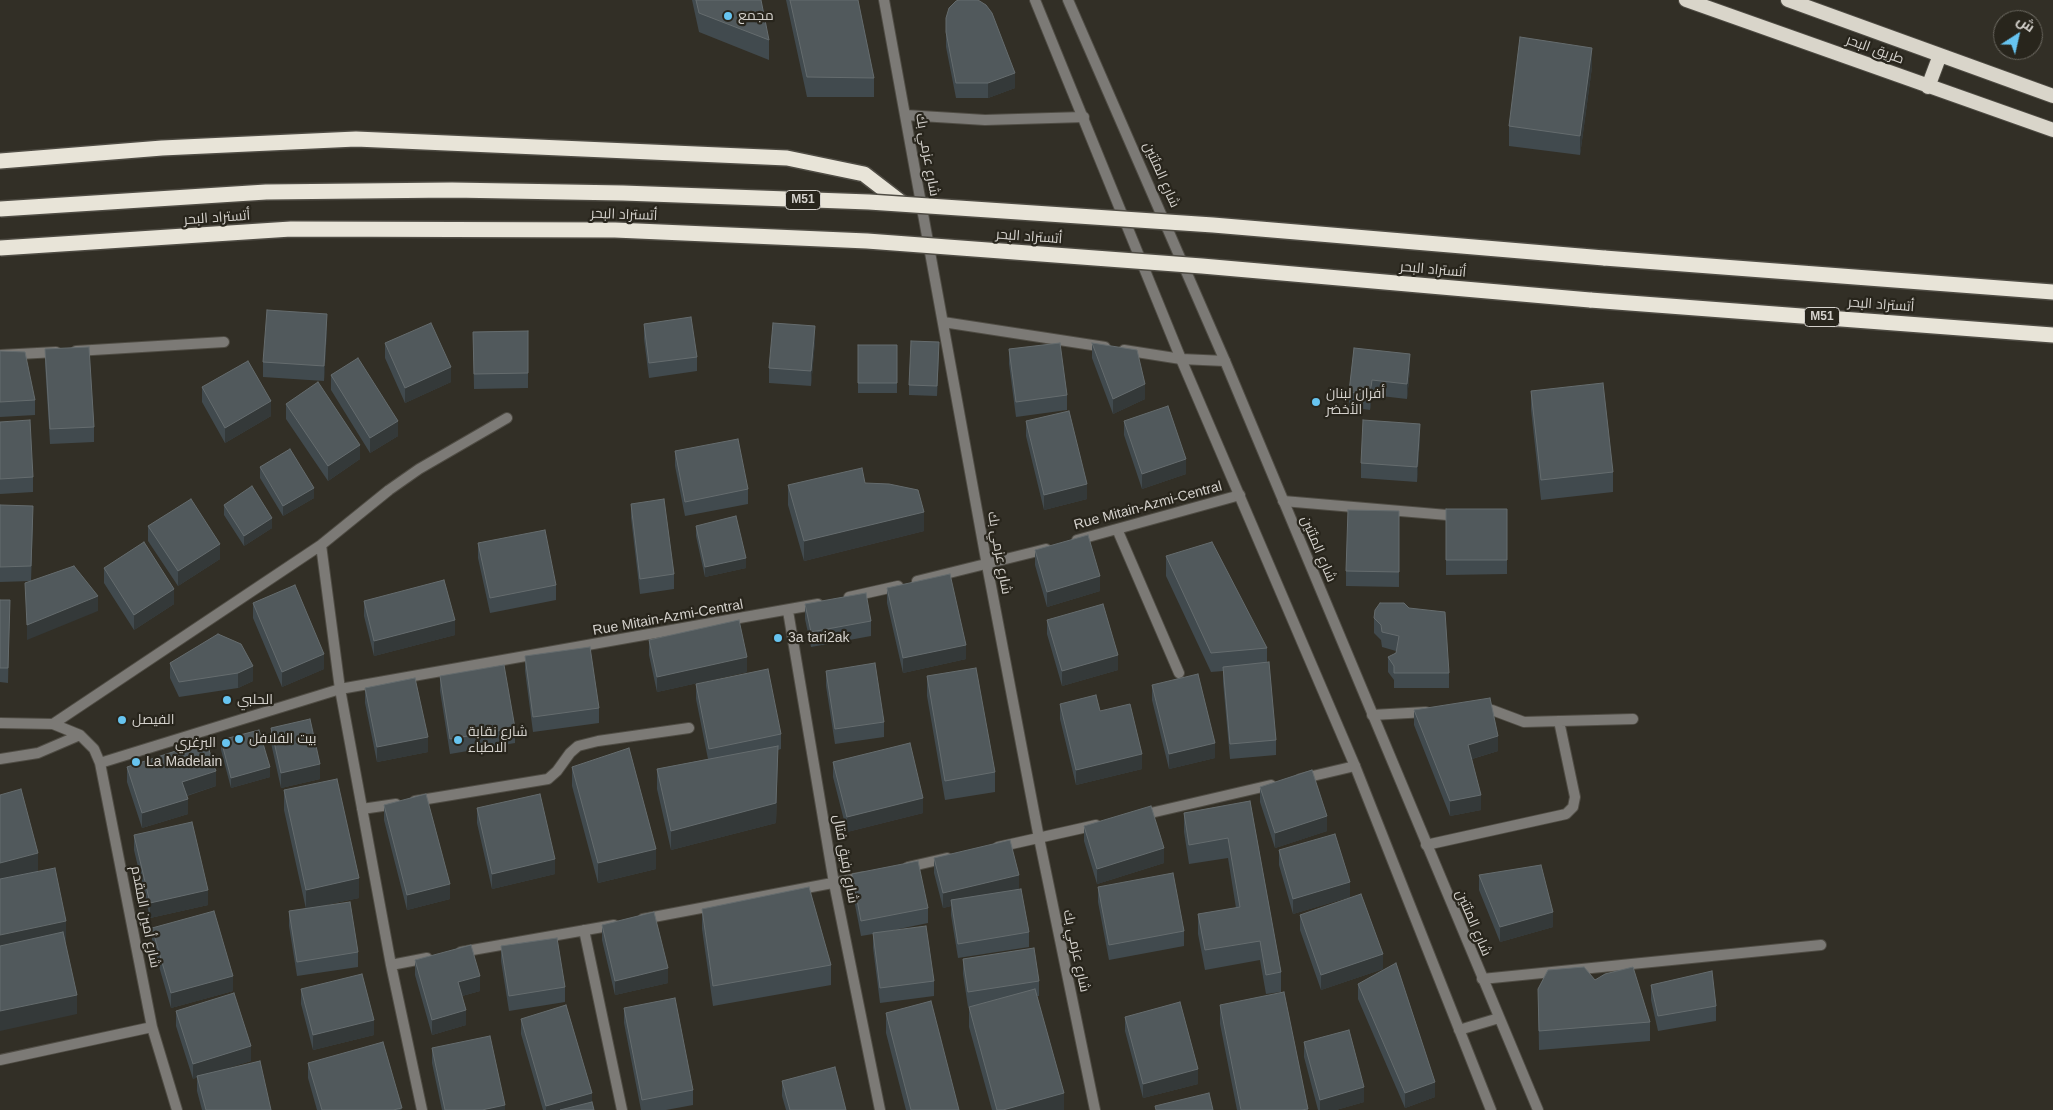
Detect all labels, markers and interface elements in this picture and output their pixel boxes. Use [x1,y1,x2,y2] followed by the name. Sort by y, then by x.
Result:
[738,8,774,24] place label: مجمع
[722,10,734,22] marker: مجمع
[1993,10,2043,60] north arrow
[2014,12,2038,35] text: ش
[1844,32,1906,68] street label: طريق البحر
[911,112,943,198] street label: شارع عزمي بك
[1139,140,1183,210] street label: شارع المئتين
[786,190,820,210] road number: M51
[590,205,658,225] street label: أتستراد البحر
[183,207,251,229] street label: أتستراد البحر
[995,226,1063,248] street label: أتستراد البحر
[1399,259,1467,281] street label: أتستراد البحر
[1847,294,1915,316] street label: أتستراد البحر
[1804,308,1840,326] road number: M51
[1326,386,1385,418] place label: أفران لبنان الأخضر
[1310,396,1322,408] marker: أفران لبنان الأخضر
[1072,478,1224,534] street label: Rue Mitain-Azmi-Central
[983,510,1015,596] street label: شارع عزمي بك
[1297,513,1339,585] street label: شارع المئتين
[591,596,745,640] street label: Rue Mitain-Azmi-Central
[788,630,849,646] place label: 3a tari2ak
[772,632,784,644] marker: 3a tari2ak
[237,692,273,708] place label: الحلبي
[221,694,233,706] marker: الحلبي
[132,712,174,728] place label: الفيصل
[116,714,128,726] marker: الفيصل
[468,724,528,756] place label: شارع نقابة الاطباء
[249,731,316,747] place label: بيت الفلافل
[233,733,245,745] marker: بيت الفلافل
[452,734,464,746] marker: شارع نقابة الاطباء
[175,735,216,751] place label: البرغري
[220,737,232,749] marker: البرغري
[146,754,222,770] place label: La Madelain
[130,756,142,768] marker: La Madelain
[829,813,861,905] street label: شارع رفيق فتال
[127,864,163,970] street label: شارع أمين المقدم
[1452,887,1494,959] street label: شارع المئتين
[1059,908,1093,994] street label: شارع عزمي بك

